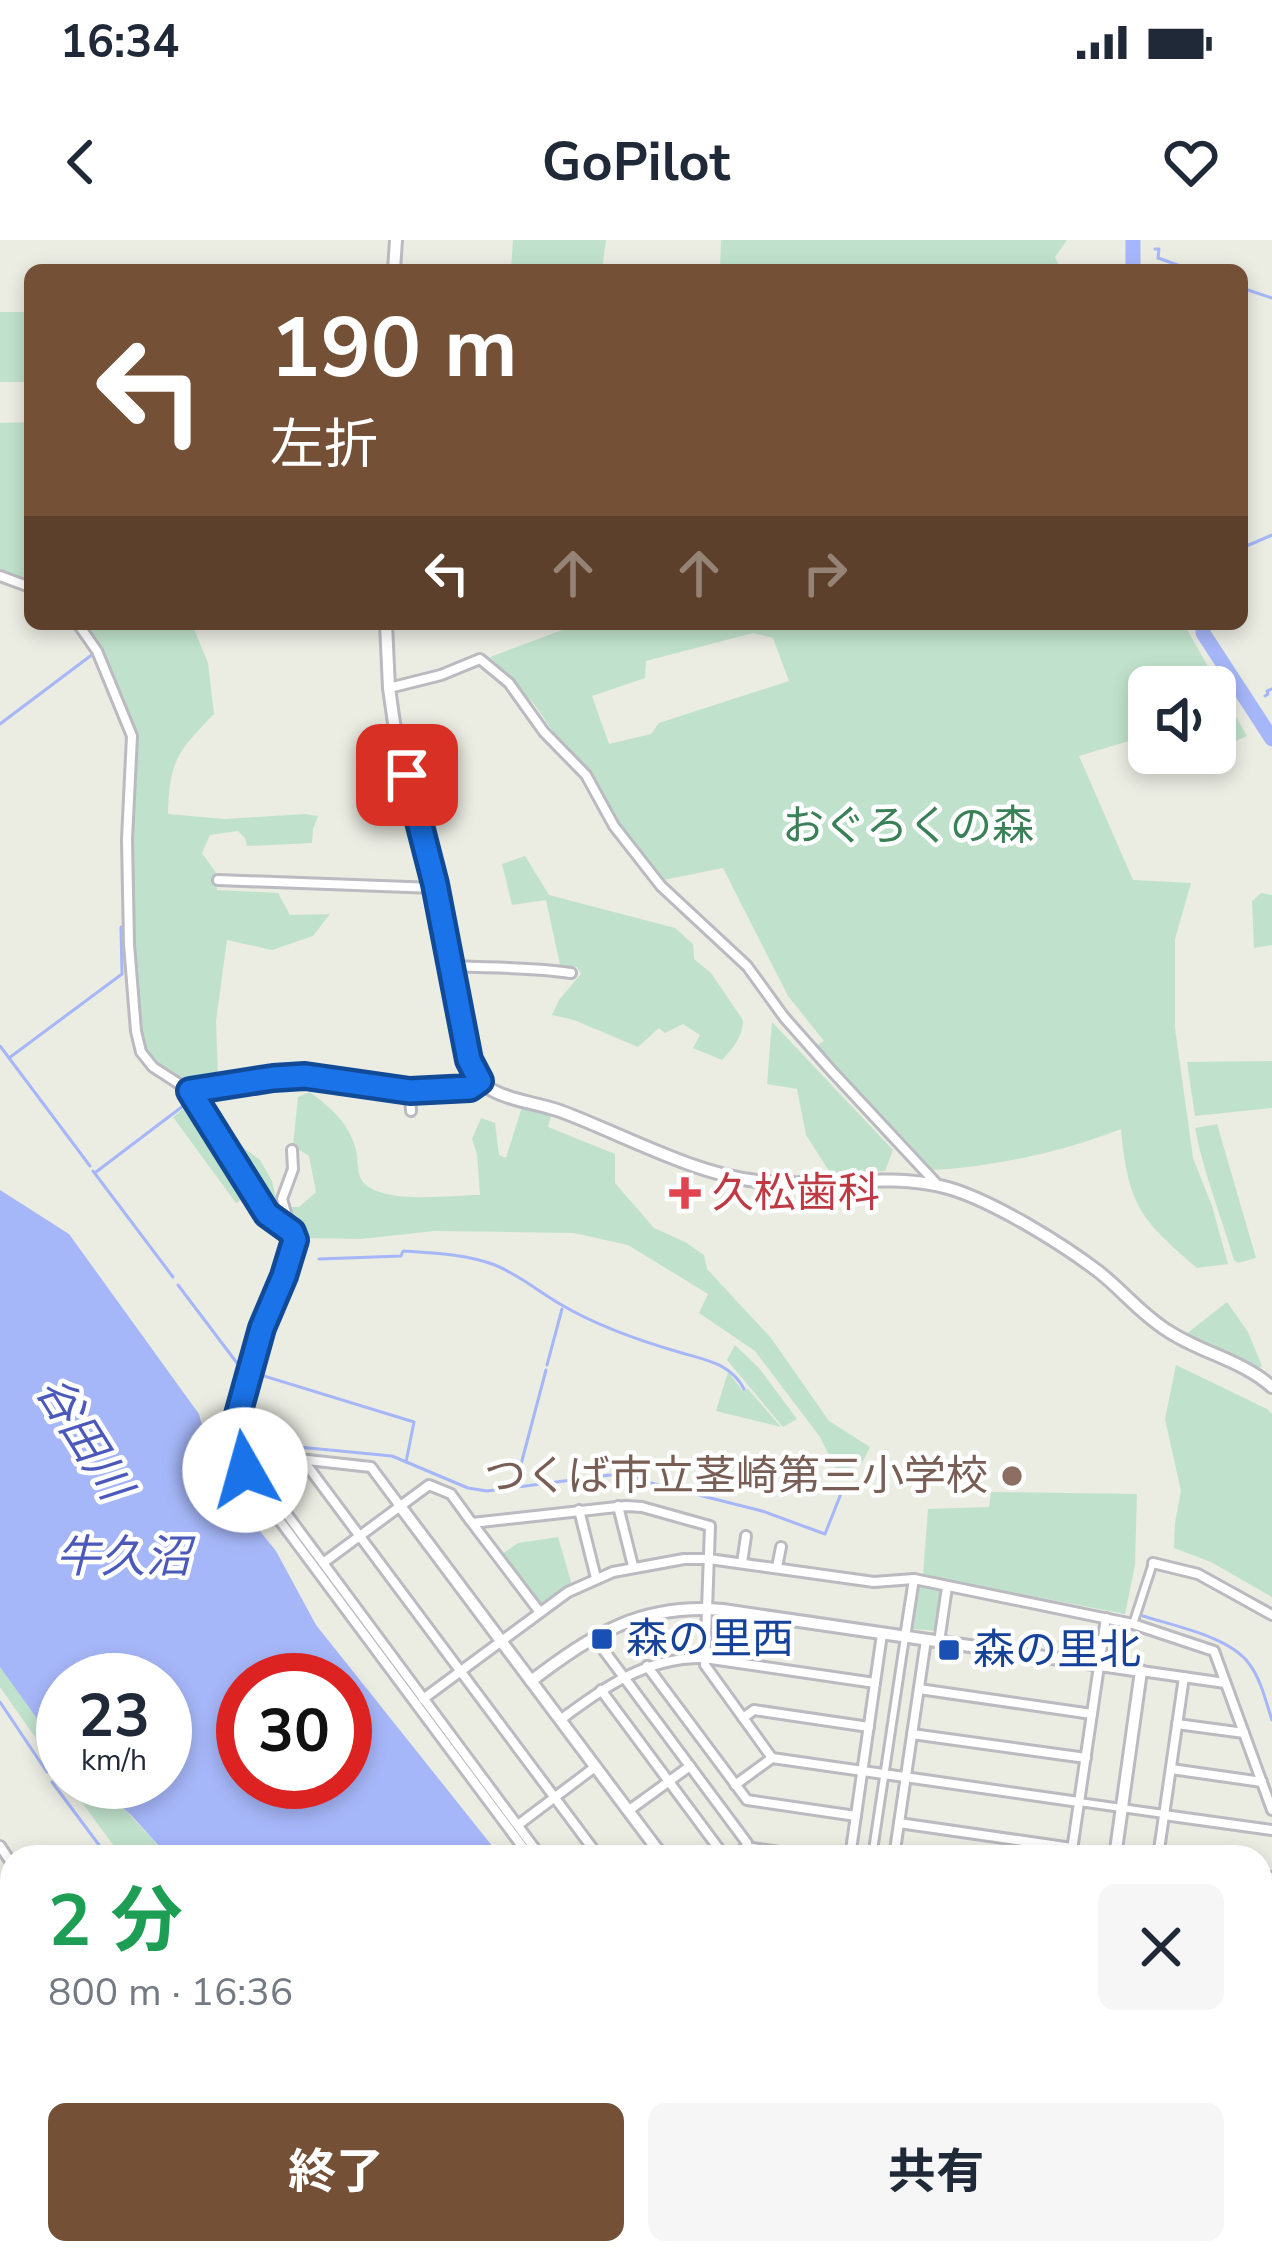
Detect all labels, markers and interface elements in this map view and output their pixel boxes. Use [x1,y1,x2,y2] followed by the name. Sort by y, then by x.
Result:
[60,12,179,73] text: 16:34
[542,125,730,199] text: GoPilot
[48,129,114,195] icon: back
[1158,129,1224,195] icon: heart
[270,291,518,406] text: 190 m
[72,312,228,468] icon: left
[270,408,378,482] text: 左折
[414,540,480,606] icon: left
[540,540,606,606] icon: ahead
[666,540,732,606] icon: ahead
[792,540,858,606] icon: right
[1128,666,1236,774] map controls
[1128,666,1236,774] button: sound
[356,724,458,826] pin
[374,742,440,808] icon: arrive
[782,798,1034,855] park label: おぐろくの森
[712,1165,880,1222] place label: 久松歯科
[669,1177,701,1209] marker: 久松歯科
[21,1365,147,1515] water label: 谷田川
[182,1407,308,1533] position arrow
[484,1448,988,1505] place label: つくば市立茎崎第三小学校
[999,1463,1025,1489] marker: つくば市立茎崎第三小学校
[55,1527,196,1588] water label: 牛久沼
[626,1611,794,1668] place label: 森の里西
[973,1622,1141,1679] place label: 森の里北
[589,1626,615,1652] marker: 森の里西
[936,1637,962,1663] marker: 森の里北
[216,1653,372,1809] speed limit sign: 30
[78,1675,150,1757] text: 23
[81,1740,147,1781] text: km/h
[48,1872,183,1970] text: 2 分
[1098,1884,1224,2010] button: close
[48,1966,293,2019] text: 800 m · 16:36
[48,2103,624,2241] button: 終了
[648,2103,1224,2241] button: 共有

